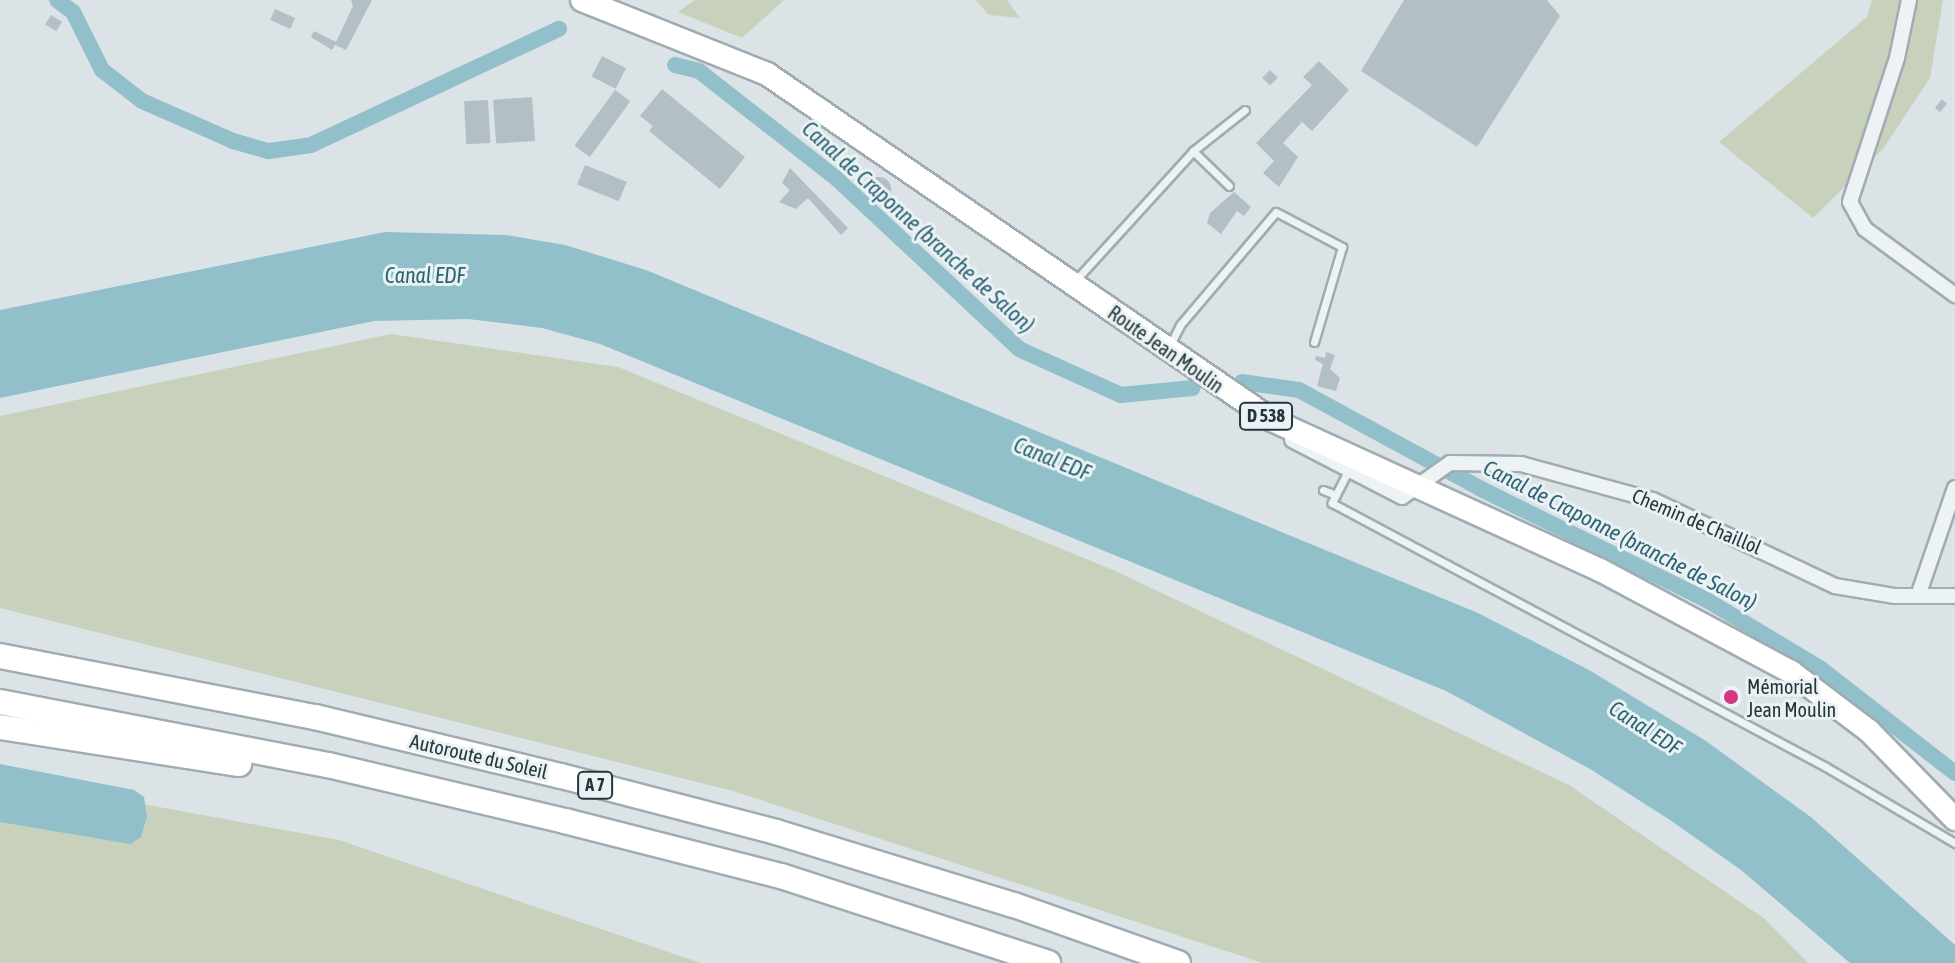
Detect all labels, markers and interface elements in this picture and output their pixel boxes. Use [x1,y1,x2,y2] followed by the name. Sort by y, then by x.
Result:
[796,116,1040,338] water label: Canal de Craponne (branche de Salon)
[385,263,465,289] water label: Canal EDF
[1104,300,1228,398] street label: Route Jean Moulin
[1238,402,1294,430] road number: D 538
[1010,432,1094,486] water label: Canal EDF
[1479,454,1761,616] water label: Canal de Craponne (branche de Salon)
[1629,483,1765,559] street label: Chemin de Chaillol
[1747,674,1836,721] place label: Mémorial Jean Moulin
[1722,688,1740,706] marker: Mémorial Jean Moulin
[1604,695,1686,761] water label: Canal EDF
[408,729,550,783] street label: Autoroute du Soleil
[577,771,613,799] road number: A 7

